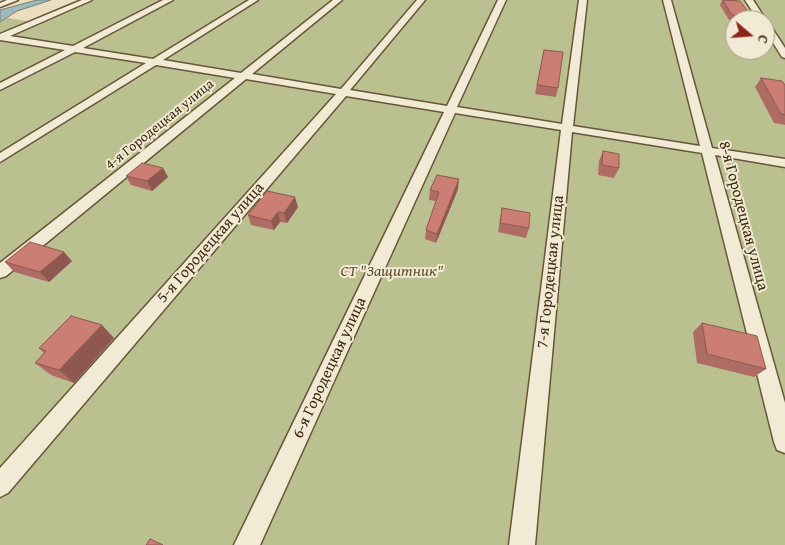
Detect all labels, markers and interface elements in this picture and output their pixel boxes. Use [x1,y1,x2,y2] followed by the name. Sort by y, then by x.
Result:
[725,10,775,60] north arrow
[753,32,774,46] text: С
[102,76,218,174] street label: 4-я Городецкая улица
[714,139,772,293] street label: 8-я Городецкая улица
[153,179,269,307] street label: 5-я Городецкая улица
[533,195,569,349] street label: 7-я Городецкая улица
[341,262,443,282] park label: СТ "Защитник"
[289,294,371,442] street label: 6-я Городецкая улица

